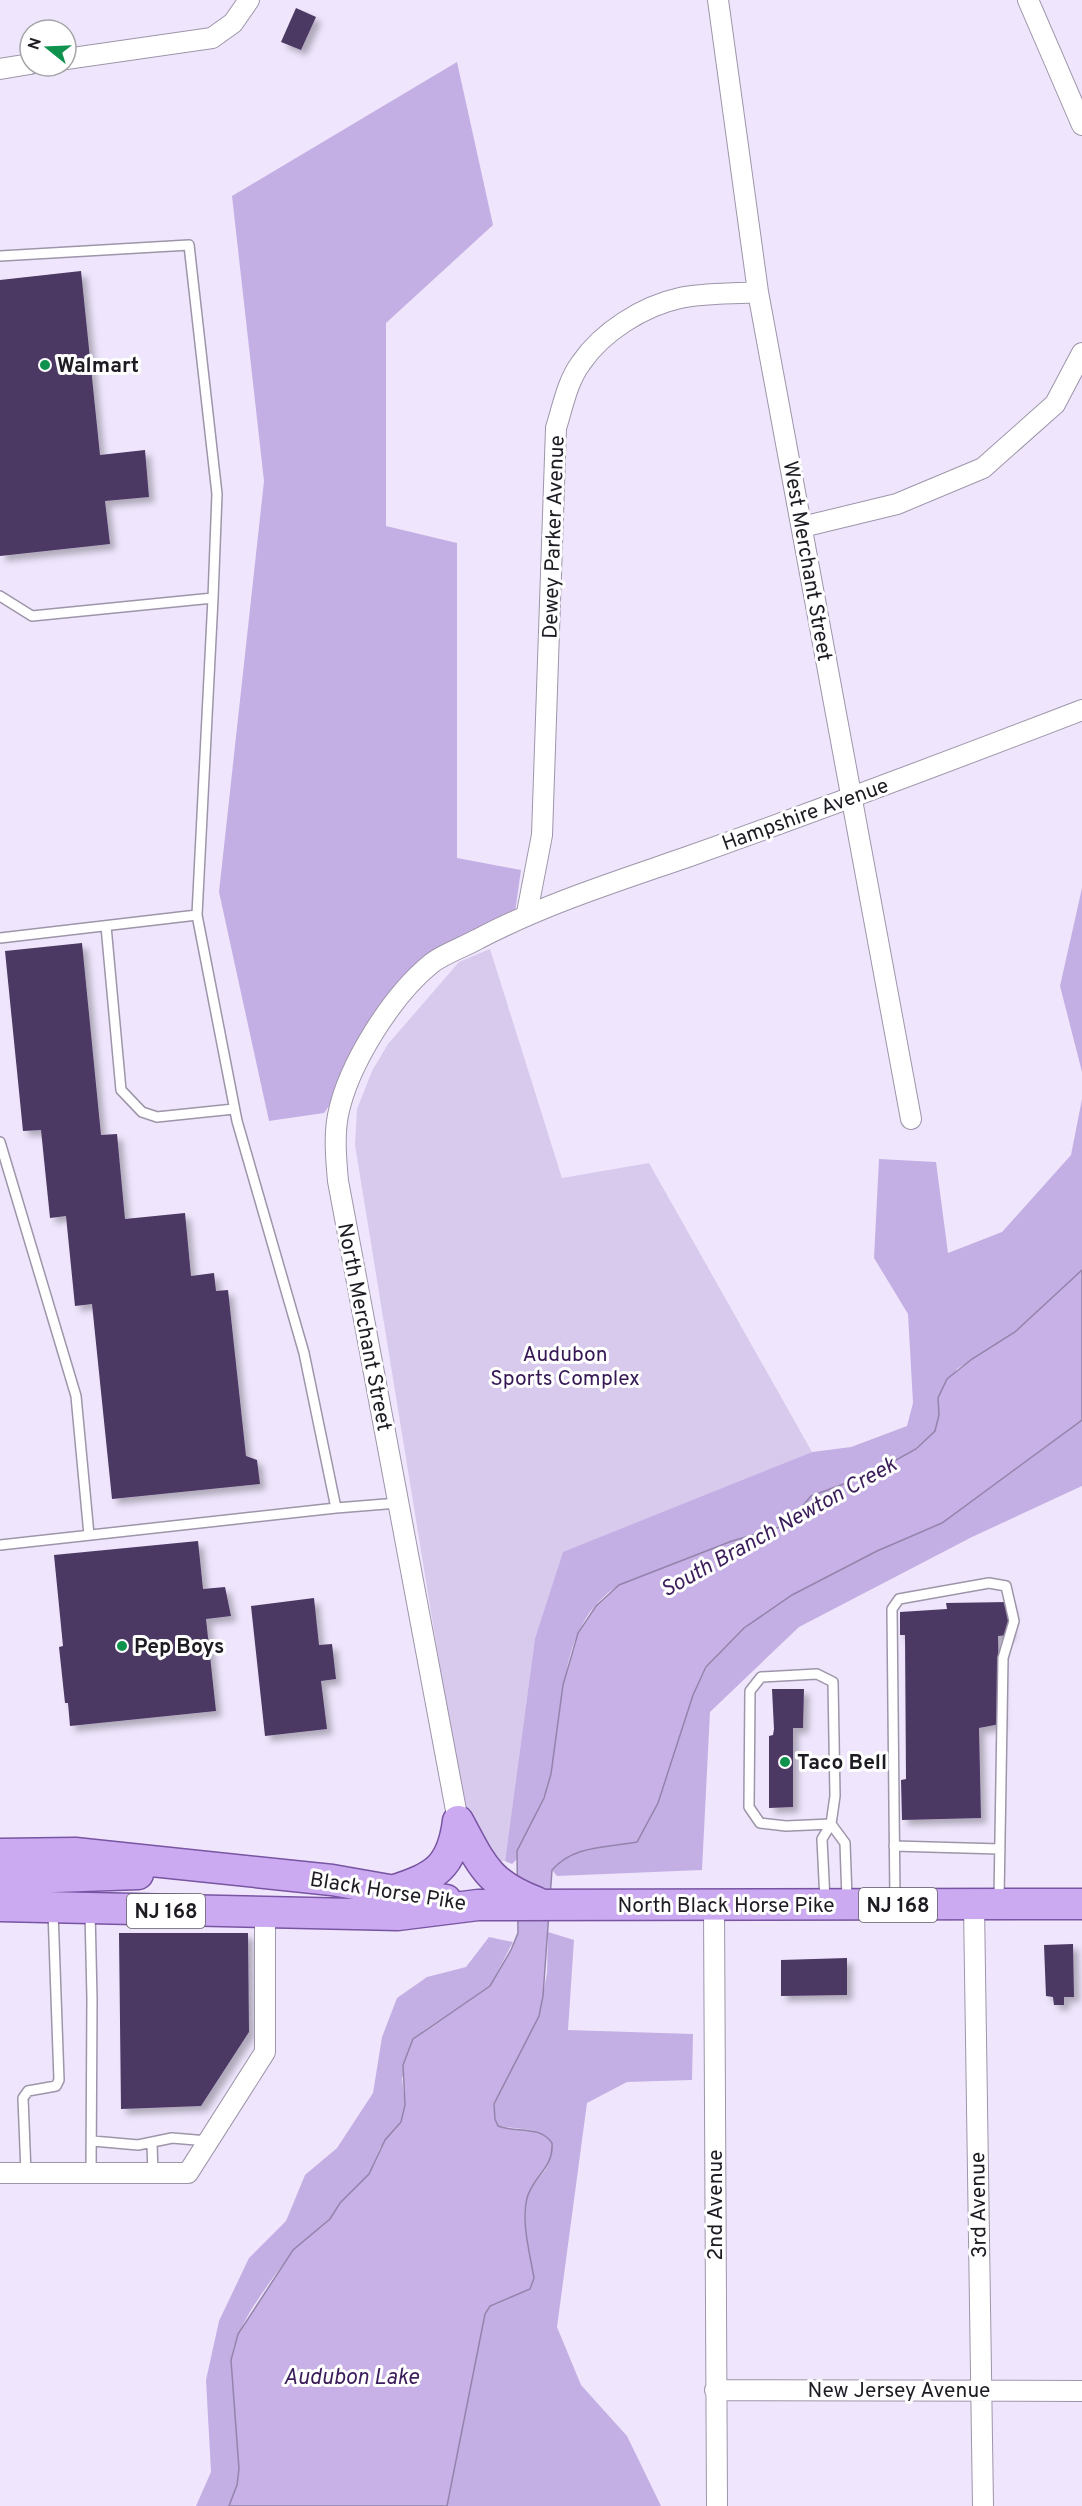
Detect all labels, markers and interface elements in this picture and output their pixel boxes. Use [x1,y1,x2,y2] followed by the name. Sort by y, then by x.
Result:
[18,18,78,78] north arrow
[24,35,47,53] text: N
[57,353,139,380] place label: Walmart
[38,358,52,372] marker: Walmart
[537,435,572,639] street label: Dewey Parker Avenue
[776,459,837,663] street label: West Merchant Street
[719,773,893,858] street label: Hampshire Avenue
[330,1221,397,1434] street label: North Merchant Street
[490,1342,640,1393] park label: Audubon Sports Complex
[657,1452,903,1604] water label: South Branch Newton Creek
[134,1634,224,1661] place label: Pep Boys
[115,1639,129,1653] marker: Pep Boys
[797,1750,887,1777] place label: Taco Bell
[778,1755,792,1769] marker: Taco Bell
[308,1867,468,1918] street label: Black Horse Pike
[859,1888,937,1922] road number: NJ 168
[617,1893,835,1920] street label: North Black Horse Pike
[127,1894,205,1928] road number: NJ 168
[703,2149,730,2261] street label: 2nd Avenue
[965,2152,994,2258] street label: 3rd Avenue
[283,2365,419,2392] water label: Audubon Lake
[808,2378,990,2405] street label: New Jersey Avenue

